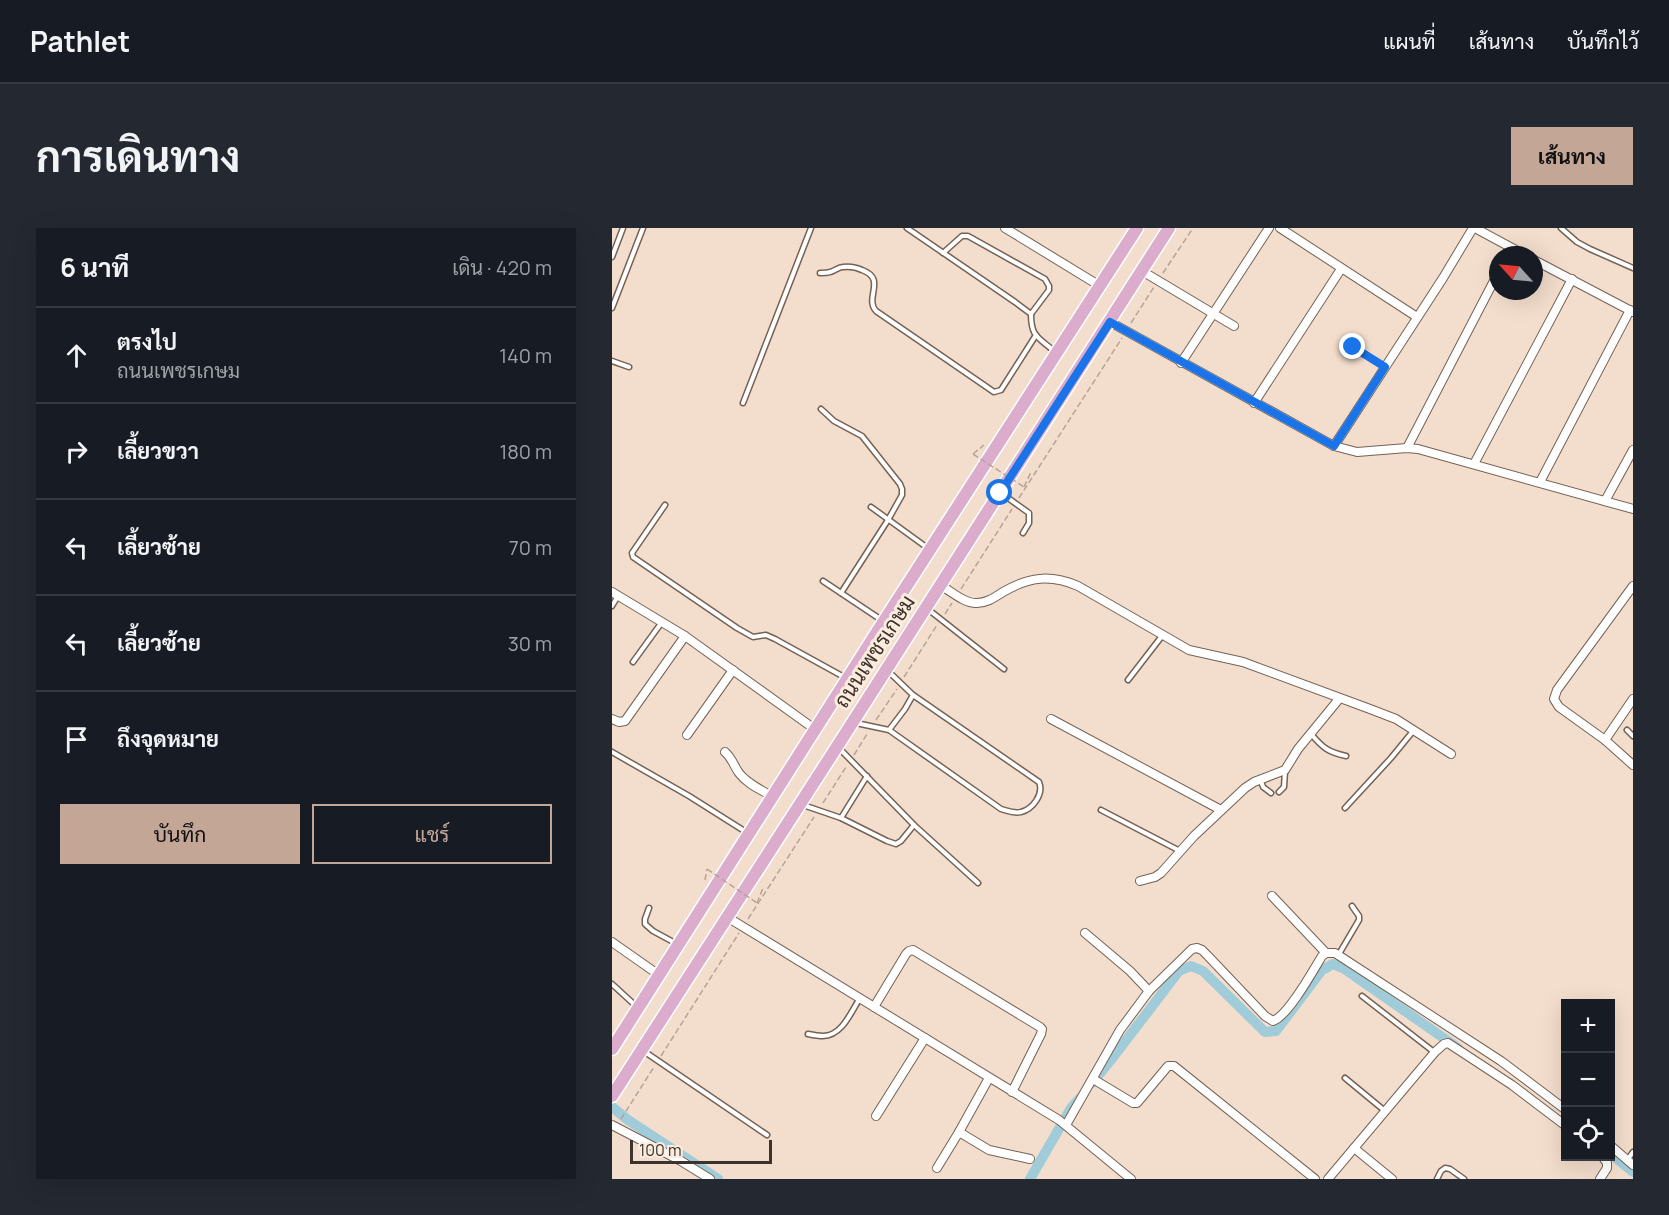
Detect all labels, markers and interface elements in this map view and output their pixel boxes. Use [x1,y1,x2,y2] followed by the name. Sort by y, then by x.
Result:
[30,22,130,60] text: Pathlet
[1383,27,1436,55] text: แผนที่
[1469,27,1534,55] text: เส้นทาง
[1567,27,1639,55] text: บันทึกไว้
[36,127,240,185] text: การเดินทาง
[1511,127,1633,185] button: เส้นทาง
[1489,246,1543,300] north arrow
[60,249,129,285] text: 6 นาที
[452,254,552,281] text: เดิน · 420 m
[117,327,177,357] text: ตรงไป
[1339,333,1365,359] route end
[60,339,93,372] icon: ahead
[499,342,552,369] text: 140 m
[117,357,240,384] text: ถนนเพชรเกษม
[60,435,93,468] icon: right
[117,436,199,466] text: เลี้ยวขวา
[499,438,552,465] text: 180 m
[986,479,1012,505] route start
[60,531,93,564] icon: left
[117,532,201,562] text: เลี้ยวซ้าย
[509,534,552,561] text: 70 m
[827,589,921,713] street label: ถนนเพชรเกษม
[60,627,93,660] icon: left
[117,628,201,658] text: เลี้ยวซ้าย
[508,630,552,657] text: 30 m
[60,723,93,756] icon: arrive
[117,724,219,754] text: ถึงจุดหมาย
[60,804,300,864] button: บันทึก
[312,804,552,864] button: แชร์
[1561,999,1615,1161] map controls
[1561,999,1615,1053] button: +
[1561,1053,1615,1107] button: −
[1561,1107,1615,1161] button: locate
[630,1137,772,1164] scale bar
[639,1139,682,1161] text: 100 m

